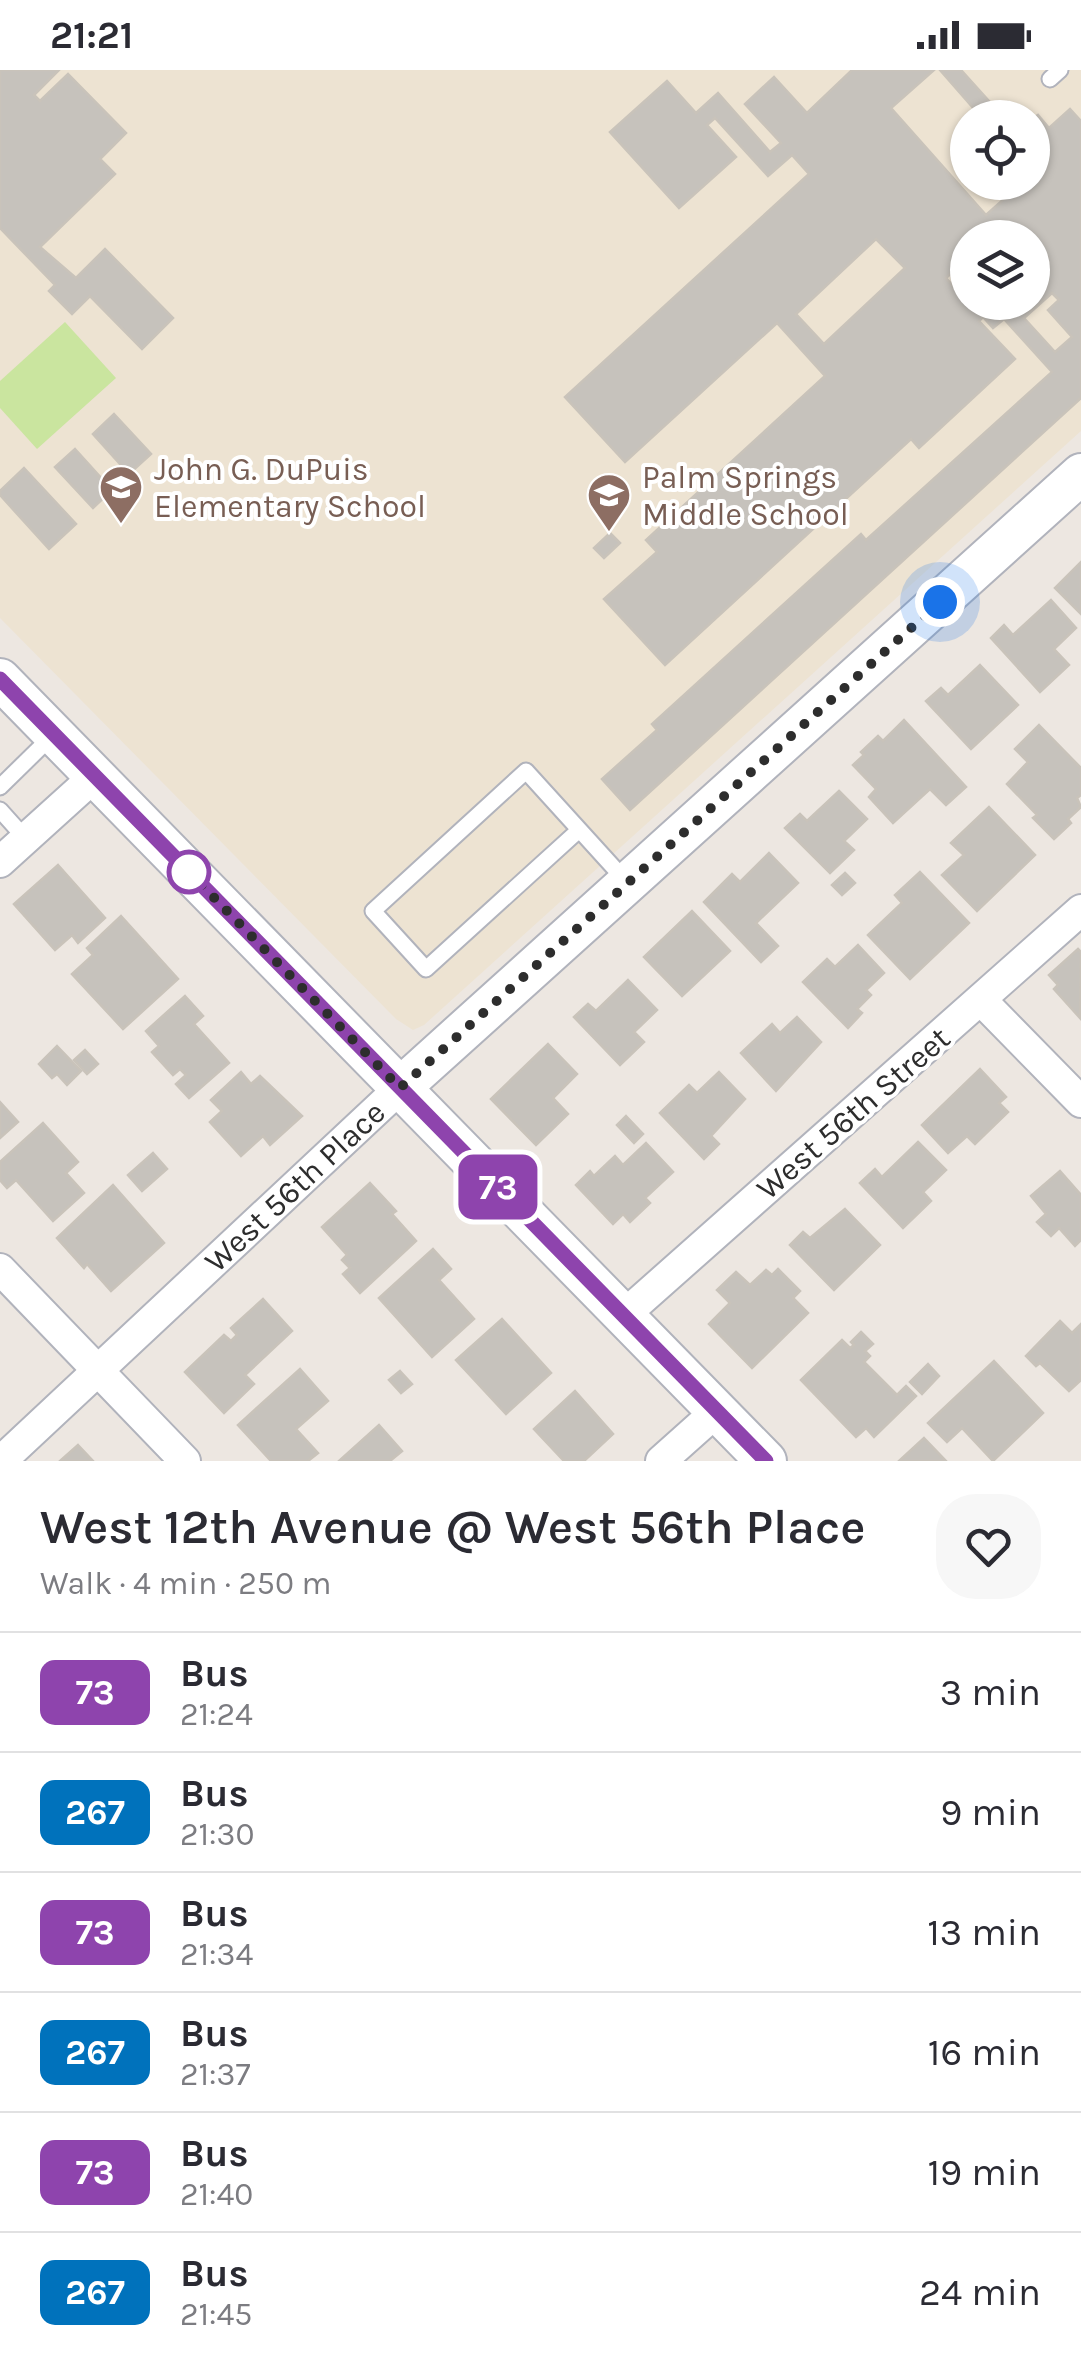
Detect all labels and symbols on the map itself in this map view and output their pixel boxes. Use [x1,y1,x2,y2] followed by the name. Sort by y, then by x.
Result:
[154,451,426,525] place label: John G. DuPuis Elementary School
[642,459,849,533] place label: Palm Springs Middle School
[98,464,144,525] school or university icon: John G. DuPuis Elementary School
[586,472,632,533] school or university icon: Palm Springs Middle School
[915,577,965,627] your location
[168,851,210,893] unlabelled marker
[749,1019,957,1207] street label: West 56th Street
[197,1094,393,1280] street label: West 56th Place
[453,1154,543,1220] line badge: 73

